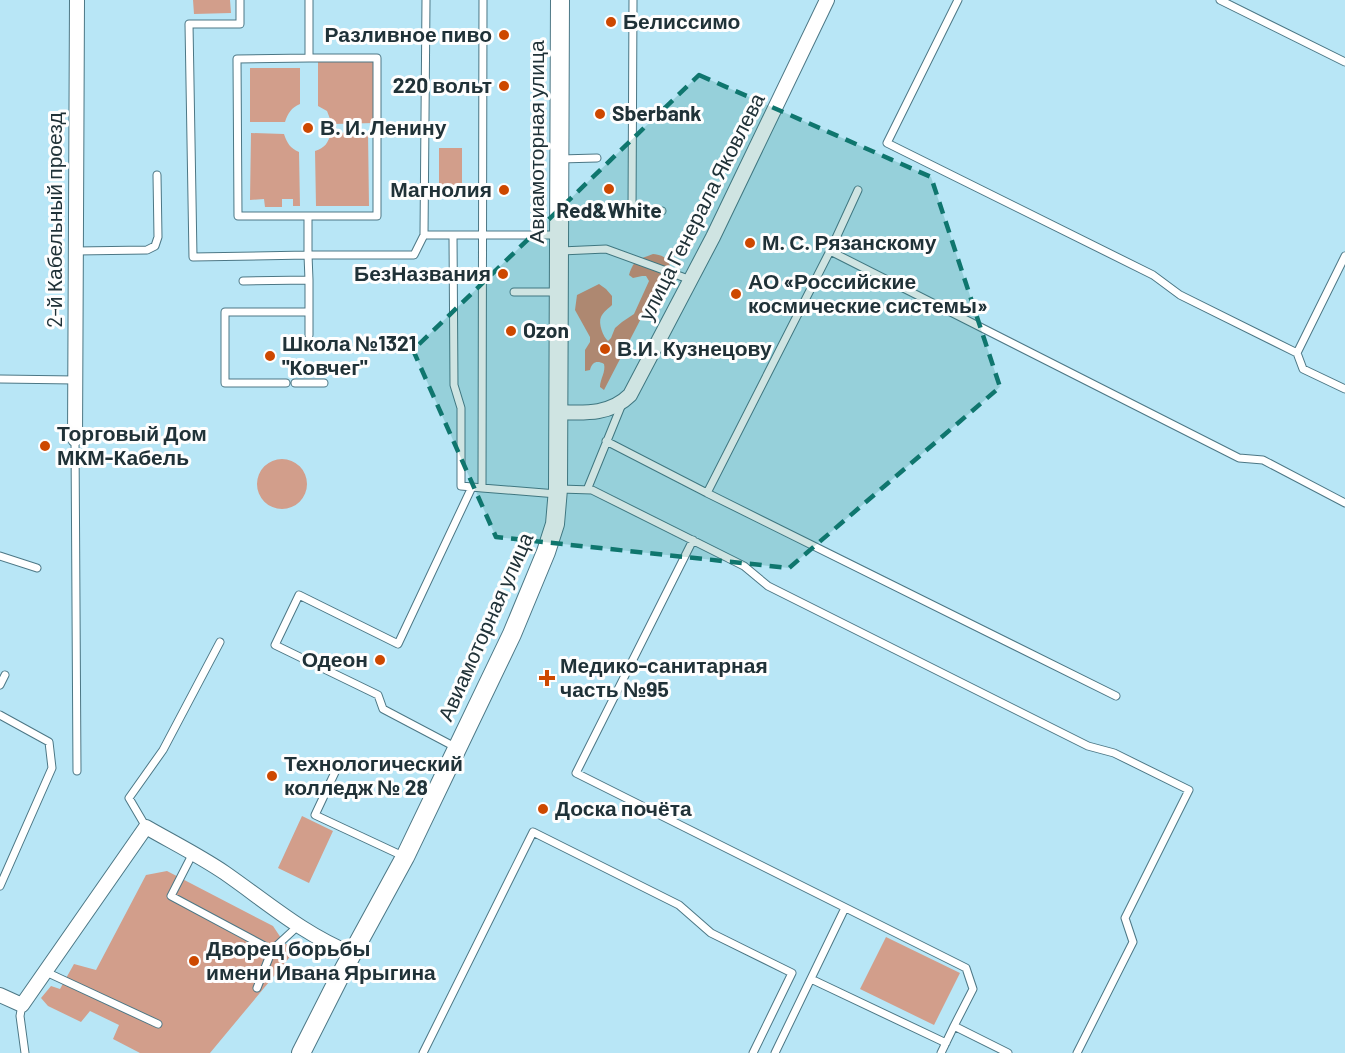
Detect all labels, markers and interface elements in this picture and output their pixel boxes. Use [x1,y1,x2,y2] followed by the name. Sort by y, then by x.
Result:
[623,8,740,33] place label: Белиссимо
[604,15,618,29] marker: Белиссимо
[325,21,492,46] place label: Разливное пиво
[497,28,511,42] marker: Разливное пиво
[523,40,548,244] street label: Авиамоторная улица
[393,72,492,97] place label: 220 вольт
[497,79,511,93] marker: 220 вольт
[632,88,769,324] street label: улица Генерала Яковлева
[612,100,701,125] place label: Sberbank
[593,107,607,121] marker: Sberbank
[41,112,66,328] street label: 2-й Кабельный проезд
[320,114,447,139] place label: В. И. Ленину
[301,121,315,135] marker: В. И. Ленину
[390,176,492,201] place label: Магнолия
[602,182,616,196] marker: Red&White
[497,183,511,197] marker: Магнолия
[556,197,662,222] place label: Red&White
[762,229,937,254] place label: М. С. Рязанскому
[743,236,757,250] marker: М. С. Рязанскому
[354,260,491,285] place label: БезНазвания
[496,267,510,281] marker: БезНазвания
[748,268,988,317] place label: АО «Российские космические системы»
[729,287,743,301] marker: АО «Российские космические системы»
[523,317,569,342] place label: Ozon
[504,324,518,338] marker: Ozon
[282,330,416,379] place label: Школа №1321 "Ковчег"
[617,335,772,360] place label: В.И. Кузнецову
[598,342,612,356] marker: В.И. Кузнецову
[263,349,277,363] marker: Школа №1321 "Ковчег"
[57,420,207,469] place label: Торговый Дом МКМ-Кабель
[38,439,52,453] marker: Торговый Дом МКМ-Кабель
[432,528,538,724] street label: Авиамоторная улица
[302,646,368,671] place label: Одеон
[560,652,768,701] place label: Медико-санитарная часть №95
[373,653,387,667] marker: Одеон
[538,669,556,687] marker: Медико-санитарная часть №95
[284,750,463,799] place label: Технологический колледж № 28
[265,769,279,783] marker: Технологический колледж № 28
[555,795,692,820] place label: Доска почёта
[536,802,550,816] marker: Доска почёта
[206,935,436,984] place label: Дворец борьбы имени Ивана Ярыгина
[187,954,201,968] marker: Дворец борьбы имени Ивана Ярыгина

